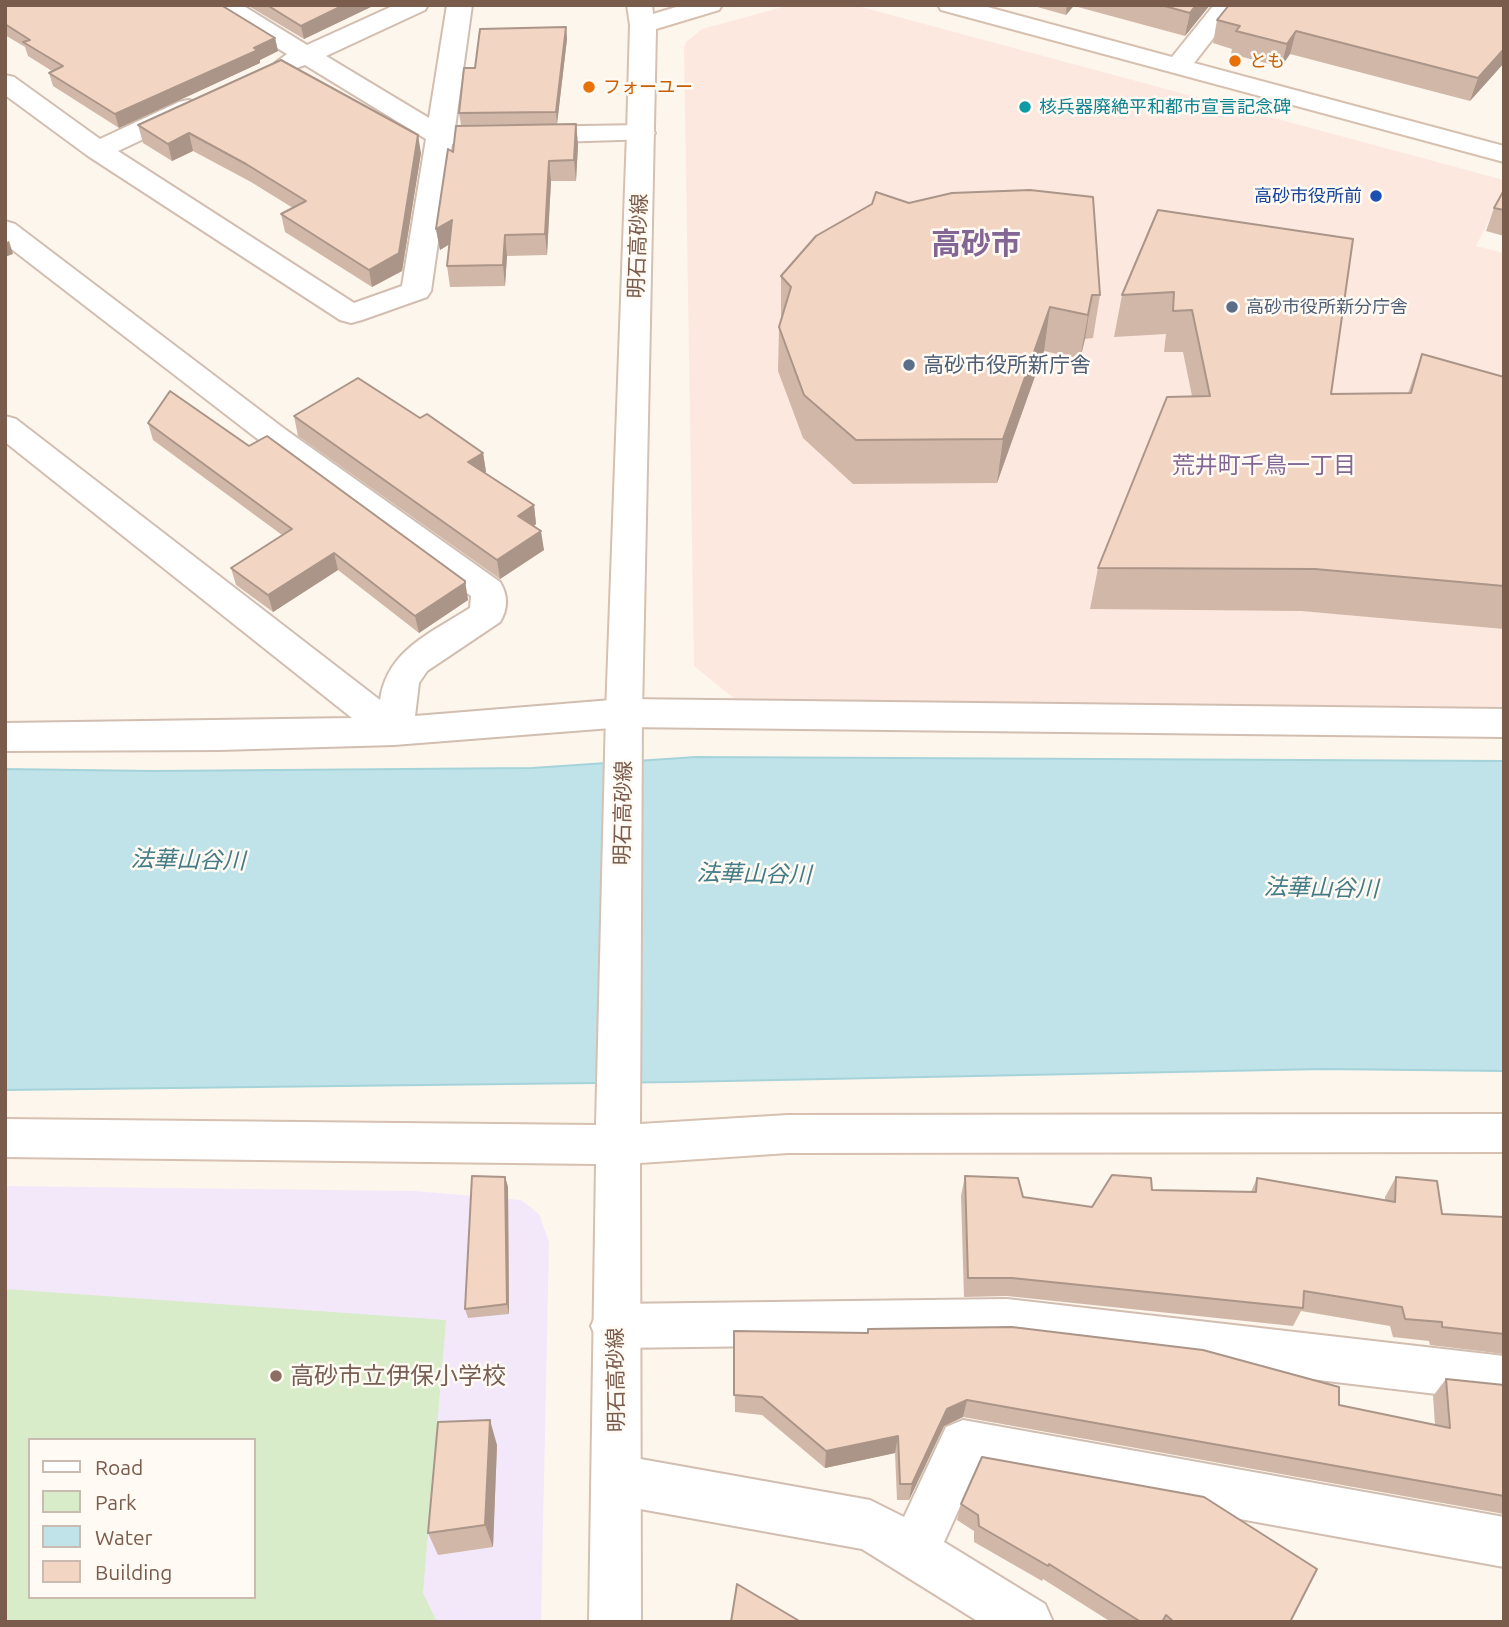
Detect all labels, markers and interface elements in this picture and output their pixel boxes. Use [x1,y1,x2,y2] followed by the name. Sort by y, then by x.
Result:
[1249,50,1285,72] place label: とも
[1227,53,1243,69] marker: とも
[603,76,693,98] place label: フォーユー
[581,79,597,95] marker: フォーユー
[1039,96,1291,118] place label: 核兵器廃絶平和都市宣言記念碑
[1017,99,1033,115] marker: 核兵器廃絶平和都市宣言記念碑
[1254,185,1362,207] place label: 高砂市役所前
[1368,188,1384,204] marker: 高砂市役所前
[624,193,652,299] street label: 明石高砂線
[931,226,1021,262] district label: 高砂市
[1246,296,1408,318] place label: 高砂市役所新分庁舎
[1224,299,1240,315] marker: 高砂市役所新分庁舎
[923,352,1091,378] place label: 高砂市役所新庁舎
[901,357,917,373] marker: 高砂市役所新庁舎
[1172,451,1356,479] district label: 荒井町千鳥一丁目
[609,760,637,866] street label: 明石高砂線
[130,845,246,875] water label: 法華山谷川
[696,859,812,889] water label: 法華山谷川
[1263,873,1379,903] water label: 法華山谷川
[602,1327,630,1433] street label: 明石高砂線
[290,1362,506,1390] place label: 高砂市立伊保小学校
[268,1368,284,1384] marker: 高砂市立伊保小学校
[28,1438,256,1599] legend
[95,1455,143,1479] text: Road
[95,1490,137,1514] text: Park
[95,1525,153,1549] text: Water
[95,1560,172,1584] text: Building

